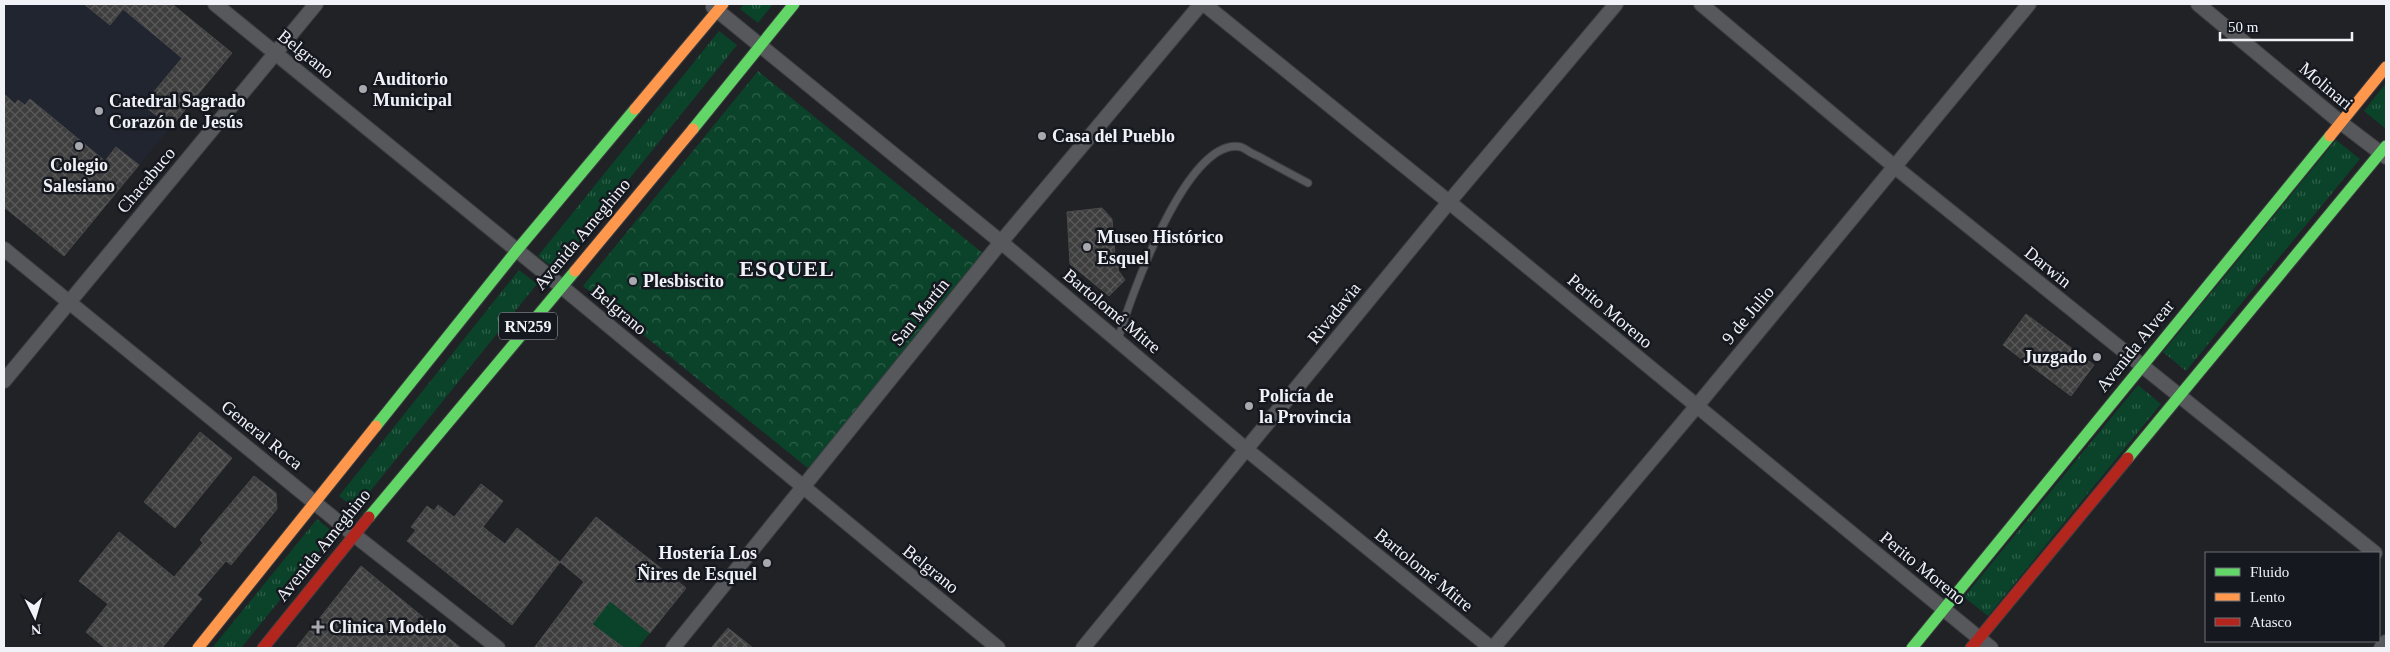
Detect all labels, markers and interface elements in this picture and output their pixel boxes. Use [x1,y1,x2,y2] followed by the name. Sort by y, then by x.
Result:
[2220,10,2352,42] scale bar
[2228,19,2259,35] text: 50 m
[274,25,338,83] street label: Belgrano
[2295,58,2357,114] street label: Molinari
[373,69,452,110] place label: Auditorio Municipal
[357,83,369,95] marker: Auditorio Municipal
[109,91,246,132] place label: Catedral Sagrado Corazón de Jesús
[93,105,105,117] marker: Catedral Sagrado Corazón de Jesús
[1052,126,1175,146] place label: Casa del Pueblo
[1036,130,1048,142] marker: Casa del Pueblo
[73,140,85,152] marker: Colegio Salesiano
[113,143,179,217] street label: Chacabuco
[43,155,115,196] place label: Colegio Salesiano
[530,174,634,294] street label: Avenida Ameghino
[1097,227,1223,268] place label: Museo Histórico Esquel
[1081,241,1093,253] marker: Museo Histórico Esquel
[2021,242,2075,292] street label: Darwin
[739,256,835,281] district label: ESQUEL
[1059,265,1165,357] street label: Bartolomé Mitre
[1564,270,1656,352] street label: Perito Moreno
[643,271,724,291] place label: Plesbiscito
[887,274,953,350] street label: San Martín
[627,275,639,287] marker: Plesbiscito
[1303,278,1365,348] street label: Rivadavia
[587,281,651,339] street label: Belgrano
[1718,282,1778,348] street label: 9 de Julio
[2092,296,2178,396] street label: Avenida Alvear
[499,312,557,340] road number: RN259
[2023,347,2087,367] place label: Juzgado
[2091,351,2103,363] marker: Juzgado
[1259,386,1351,427] place label: Policía de la Provincia
[217,396,307,474] street label: General Roca
[1243,400,1255,412] marker: Policía de la Provincia
[271,485,375,605] street label: Avenida Ameghino
[1371,524,1477,616] street label: Bartolomé Mitre
[1876,527,1970,609] street label: Perito Moreno
[899,540,963,598] street label: Belgrano
[637,543,757,584] place label: Hostería Los Ñires de Esquel
[2205,552,2380,642] legend
[761,557,773,569] marker: Hostería Los Ñires de Esquel
[2250,564,2289,580] text: Fluido
[2250,589,2285,605] text: Lento
[10,592,60,642] north arrow
[2250,614,2292,630] text: Atasco
[329,617,447,637] place label: Clinica Modelo
[311,620,325,634] marker: Clinica Modelo
[30,622,42,637] text: N

